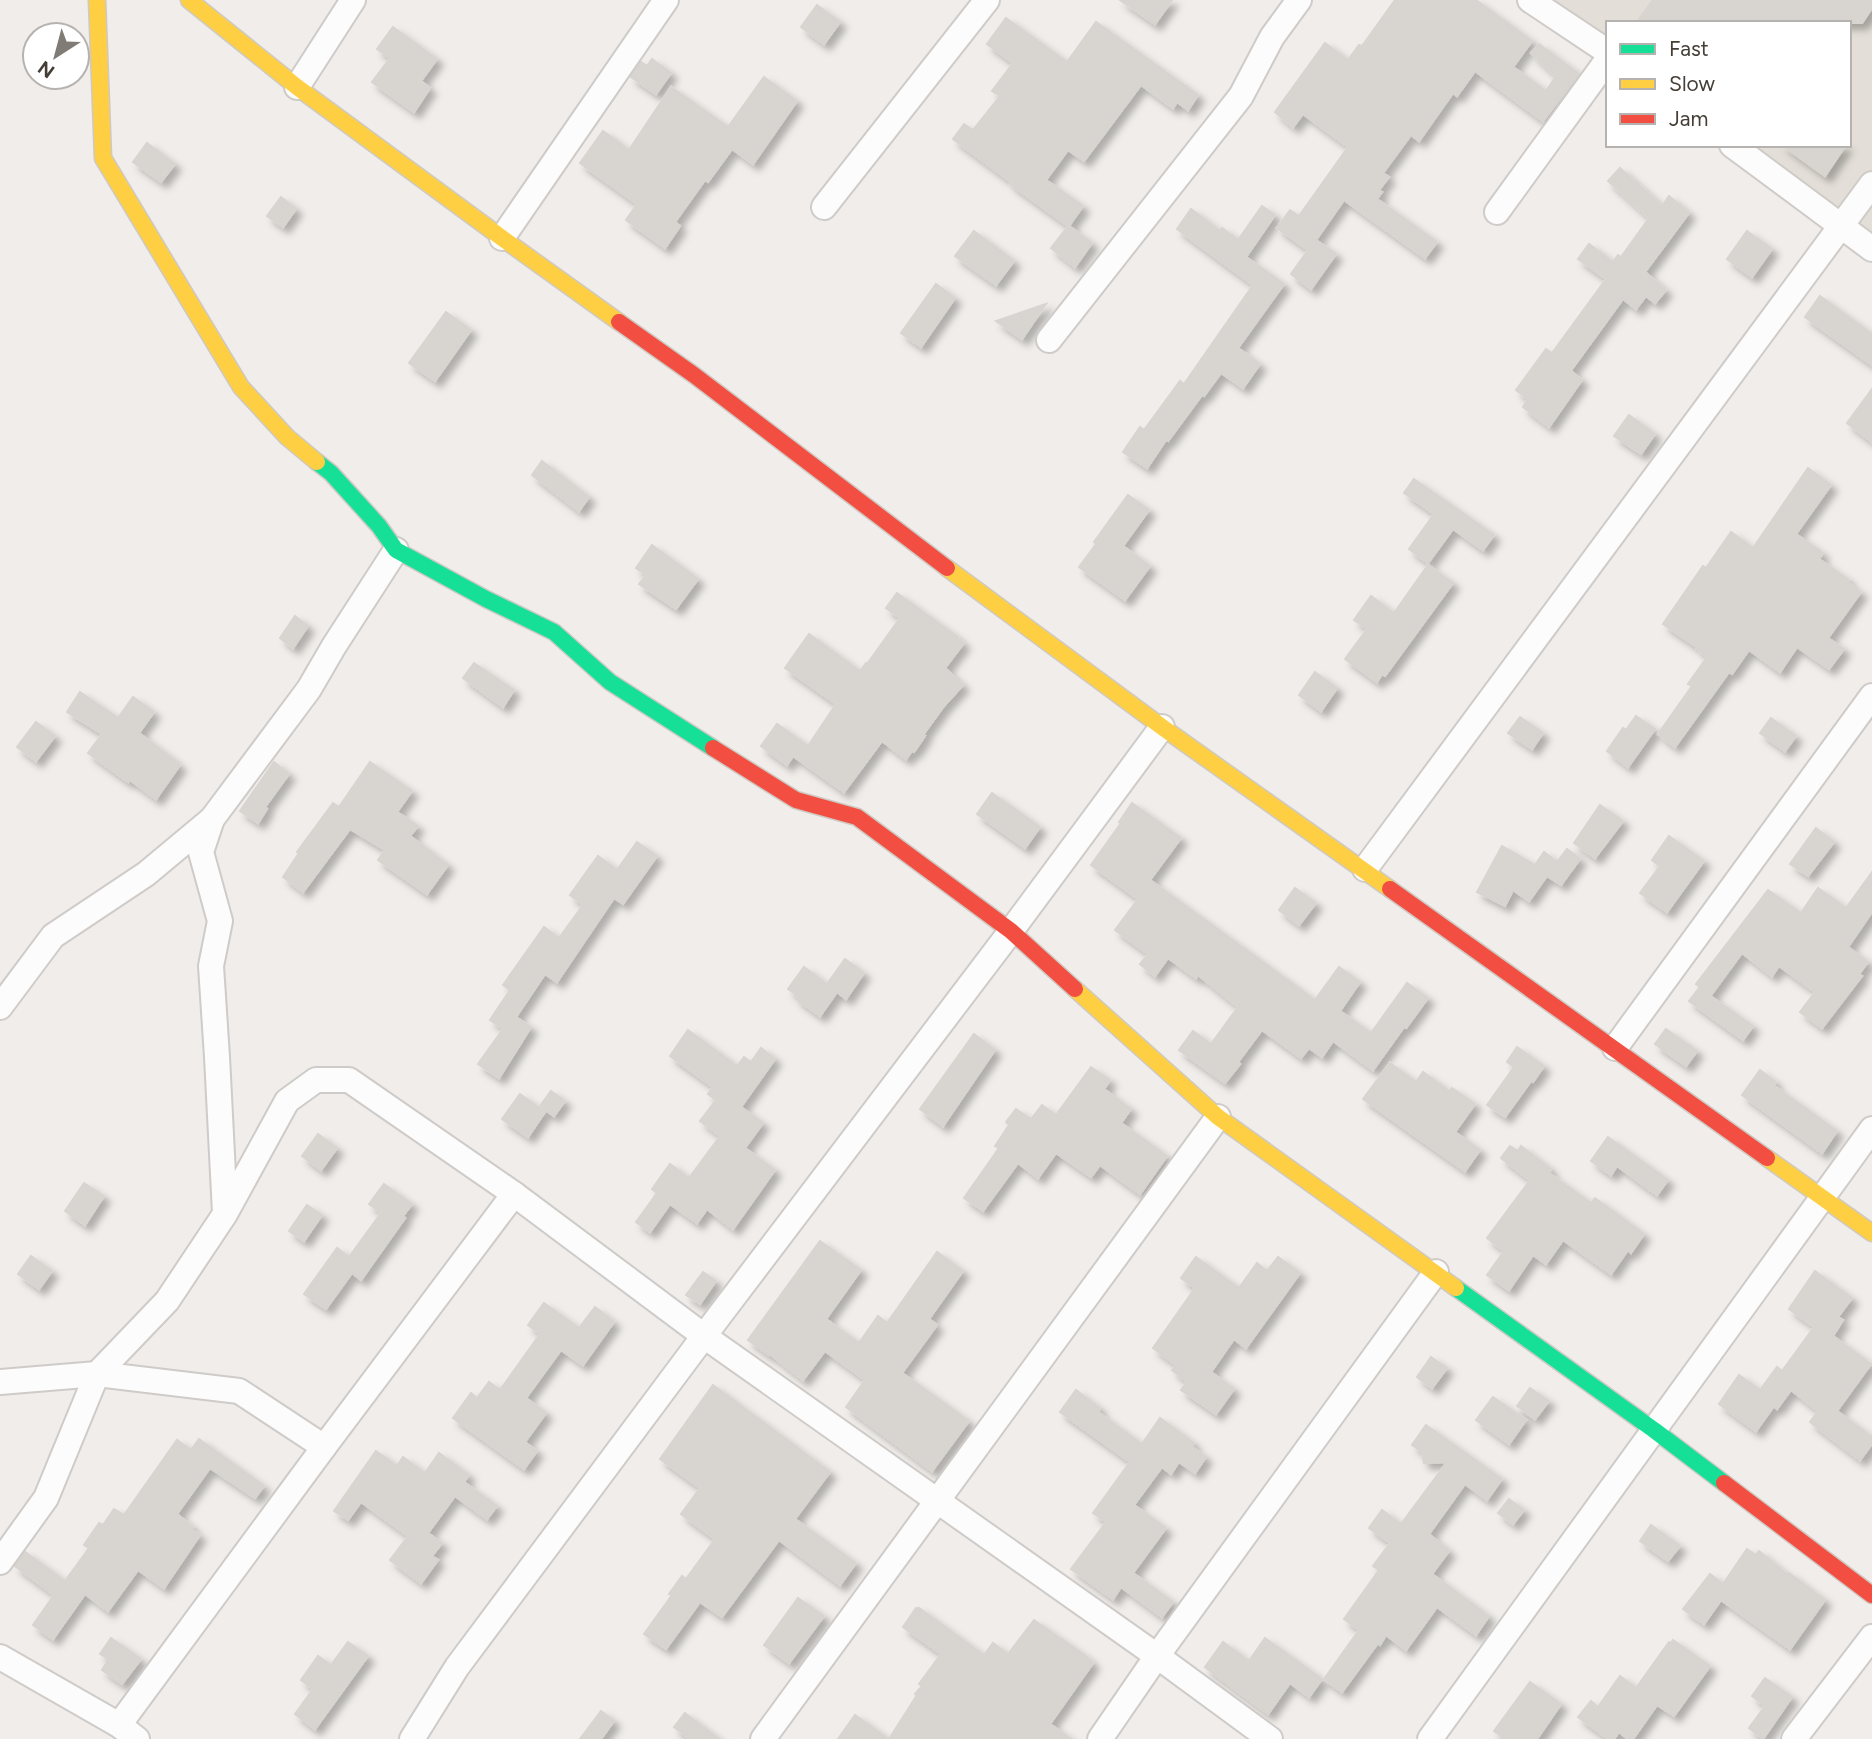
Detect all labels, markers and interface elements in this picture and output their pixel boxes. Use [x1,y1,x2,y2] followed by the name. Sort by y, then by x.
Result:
[21,21,91,91] north arrow
[1606,21,1851,147] legend
[1669,36,1709,61] text: Fast
[34,56,59,83] text: N
[1669,71,1715,96] text: Slow
[1669,106,1708,131] text: Jam

